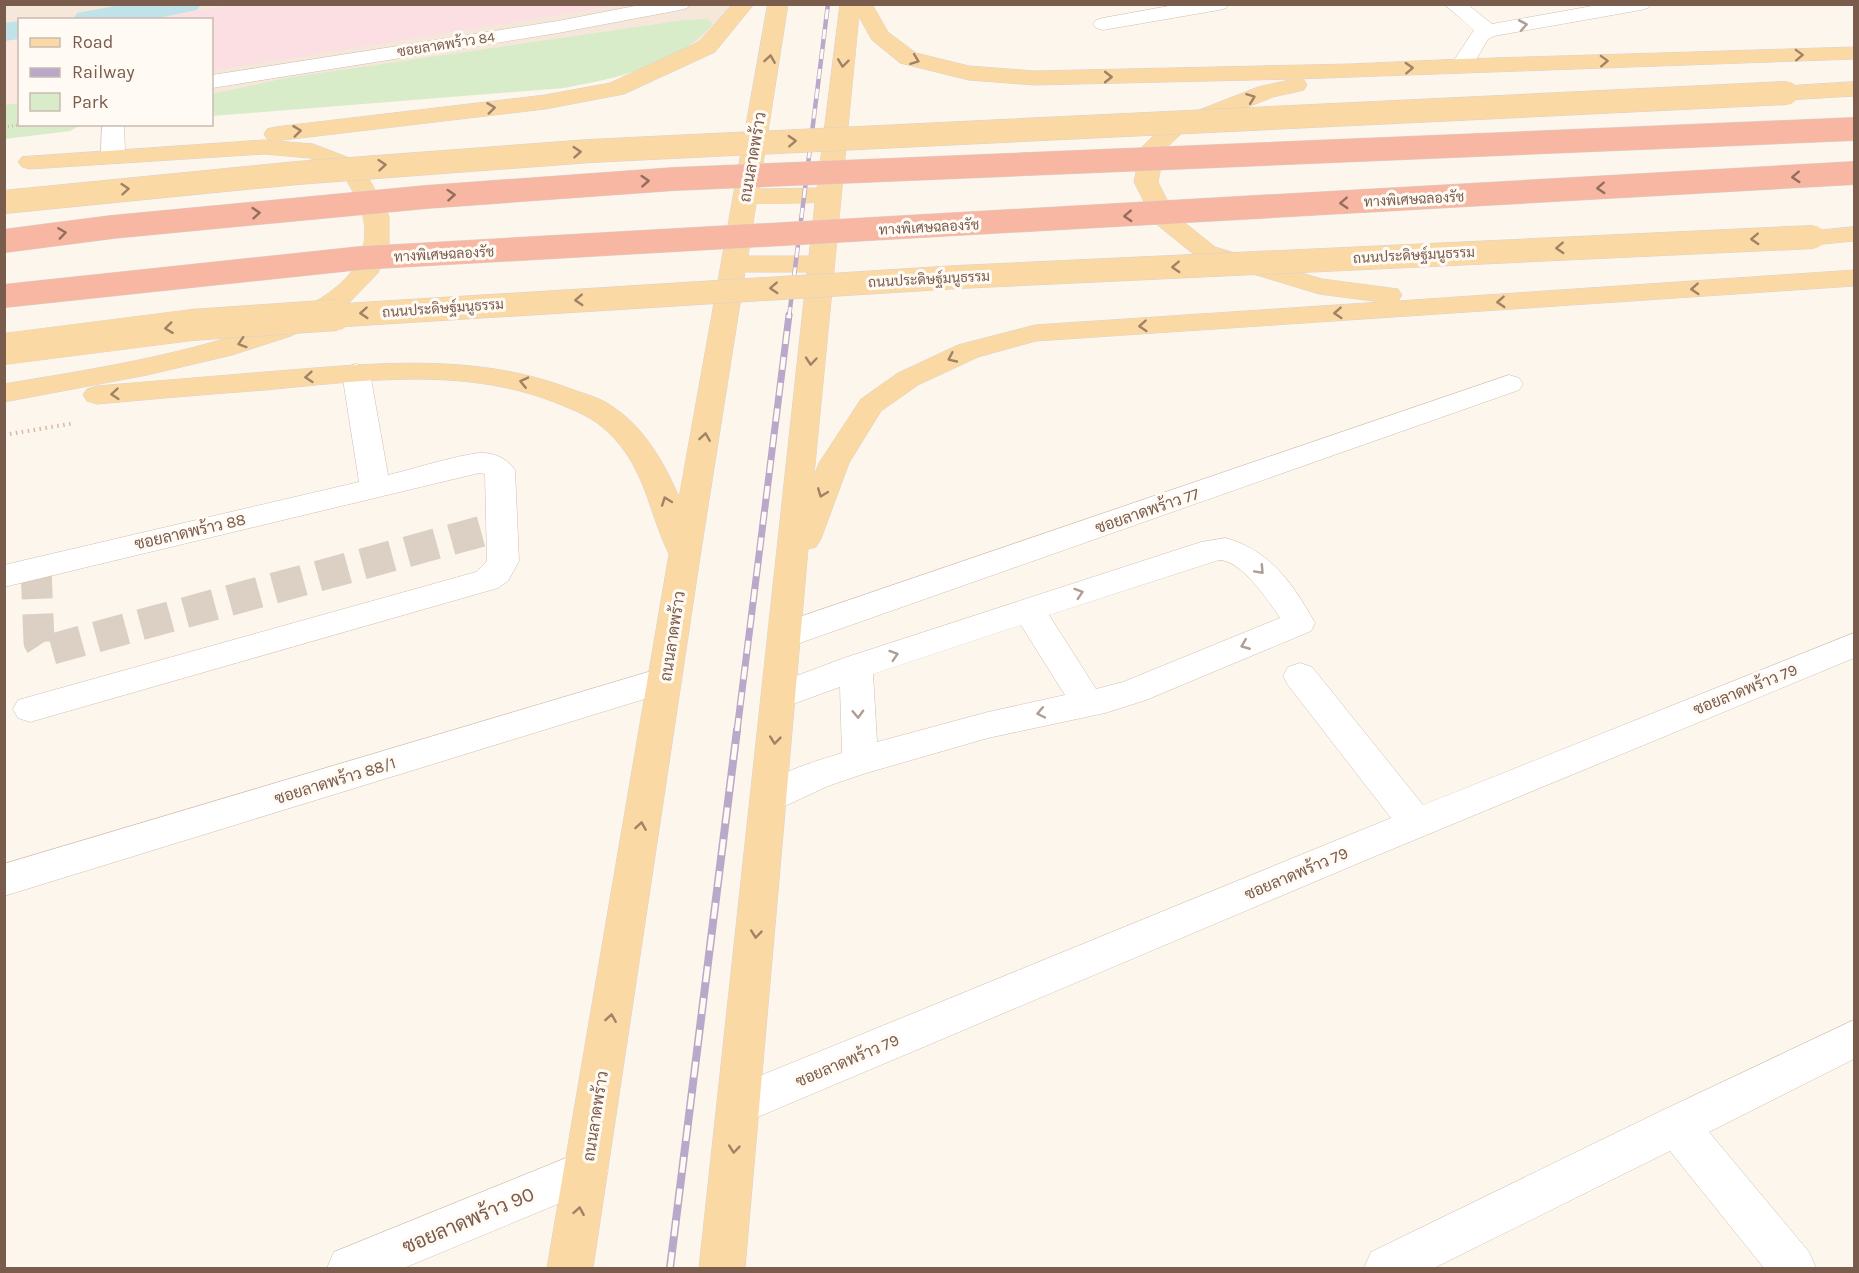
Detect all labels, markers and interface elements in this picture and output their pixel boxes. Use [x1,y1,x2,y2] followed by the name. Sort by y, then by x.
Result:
[18,18,213,126] legend
[1517,19,1527,32] one-way arrow
[396,27,496,61] street label: ซอยลาดพร้าว 84
[72,31,113,53] text: Road
[1794,49,1803,61] one-way arrow
[910,52,920,65] one-way arrow
[763,54,775,63] one-way arrow
[1599,55,1608,67] one-way arrow
[838,58,850,67] one-way arrow
[72,61,135,83] text: Railway
[1404,62,1413,75] one-way arrow
[1104,71,1113,83] one-way arrow
[72,91,109,113] text: Park
[1244,93,1255,105] one-way arrow
[486,103,495,115] one-way arrow
[734,110,770,204] street label: ถนนลาดพร้าว
[293,125,302,138] one-way arrow
[788,134,797,147] one-way arrow
[572,145,581,158] one-way arrow
[378,159,387,172] one-way arrow
[1792,170,1801,183] one-way arrow
[640,175,650,188] one-way arrow
[1597,181,1606,194] one-way arrow
[121,183,130,196] one-way arrow
[1363,188,1465,211] street label: ทางพิเศษฉลองรัช
[446,189,455,202] one-way arrow
[1339,196,1348,209] one-way arrow
[252,207,261,220] one-way arrow
[1124,209,1133,222] one-way arrow
[878,216,980,239] street label: ทางพิเศษฉลองรัช
[58,228,67,240] one-way arrow
[1750,233,1759,246] one-way arrow
[1556,242,1565,255] one-way arrow
[393,243,495,266] street label: ทางพิเศษฉลองรัช
[1353,243,1475,268] street label: ถนนประดิษฐ์มนูธรรม
[1172,260,1181,273] one-way arrow
[868,267,990,292] street label: ถนนประดิษฐ์มนูธรรม
[769,282,778,295] one-way arrow
[1691,282,1700,295] one-way arrow
[575,293,584,306] one-way arrow
[382,295,505,322] street label: ถนนประดิษฐ์มนูธรรม
[1496,295,1505,308] one-way arrow
[1333,306,1342,319] one-way arrow
[359,307,368,320] one-way arrow
[1138,319,1148,332] one-way arrow
[165,321,174,333] one-way arrow
[237,335,248,348] one-way arrow
[948,351,959,363] one-way arrow
[805,356,818,365] one-way arrow
[305,370,314,383] one-way arrow
[519,376,529,389] one-way arrow
[110,387,120,400] one-way arrow
[698,432,710,442] one-way arrow
[1092,483,1202,537] street label: ซอยลาดพร้าว 77
[817,487,830,498] one-way arrow
[661,496,674,507] one-way arrow
[132,508,248,554] street label: ซอยลาดพร้าว 88
[1253,564,1264,574] one-way arrow
[1073,588,1084,601] one-way arrow
[655,589,689,683] street label: ถนนลาดพร้าว
[1240,638,1251,650] one-way arrow
[888,649,899,662] one-way arrow
[1690,659,1800,719] street label: ซอยลาดพร้าว 79
[1036,706,1046,719] one-way arrow
[851,709,864,718] one-way arrow
[769,735,782,744] one-way arrow
[272,752,398,808] street label: ซอยลาดพร้าว 88/1
[635,821,647,830] one-way arrow
[1241,842,1351,904] street label: ซอยลาดพร้าว 79
[750,929,763,938] one-way arrow
[604,1014,616,1023] one-way arrow
[792,1029,902,1091] street label: ซอยลาดพร้าว 79
[578,1069,612,1163] street label: ถนนลาดพร้าว
[728,1144,741,1153] one-way arrow
[398,1181,538,1259] street label: ซอยลาดพร้าว 90
[573,1206,585,1215] one-way arrow

